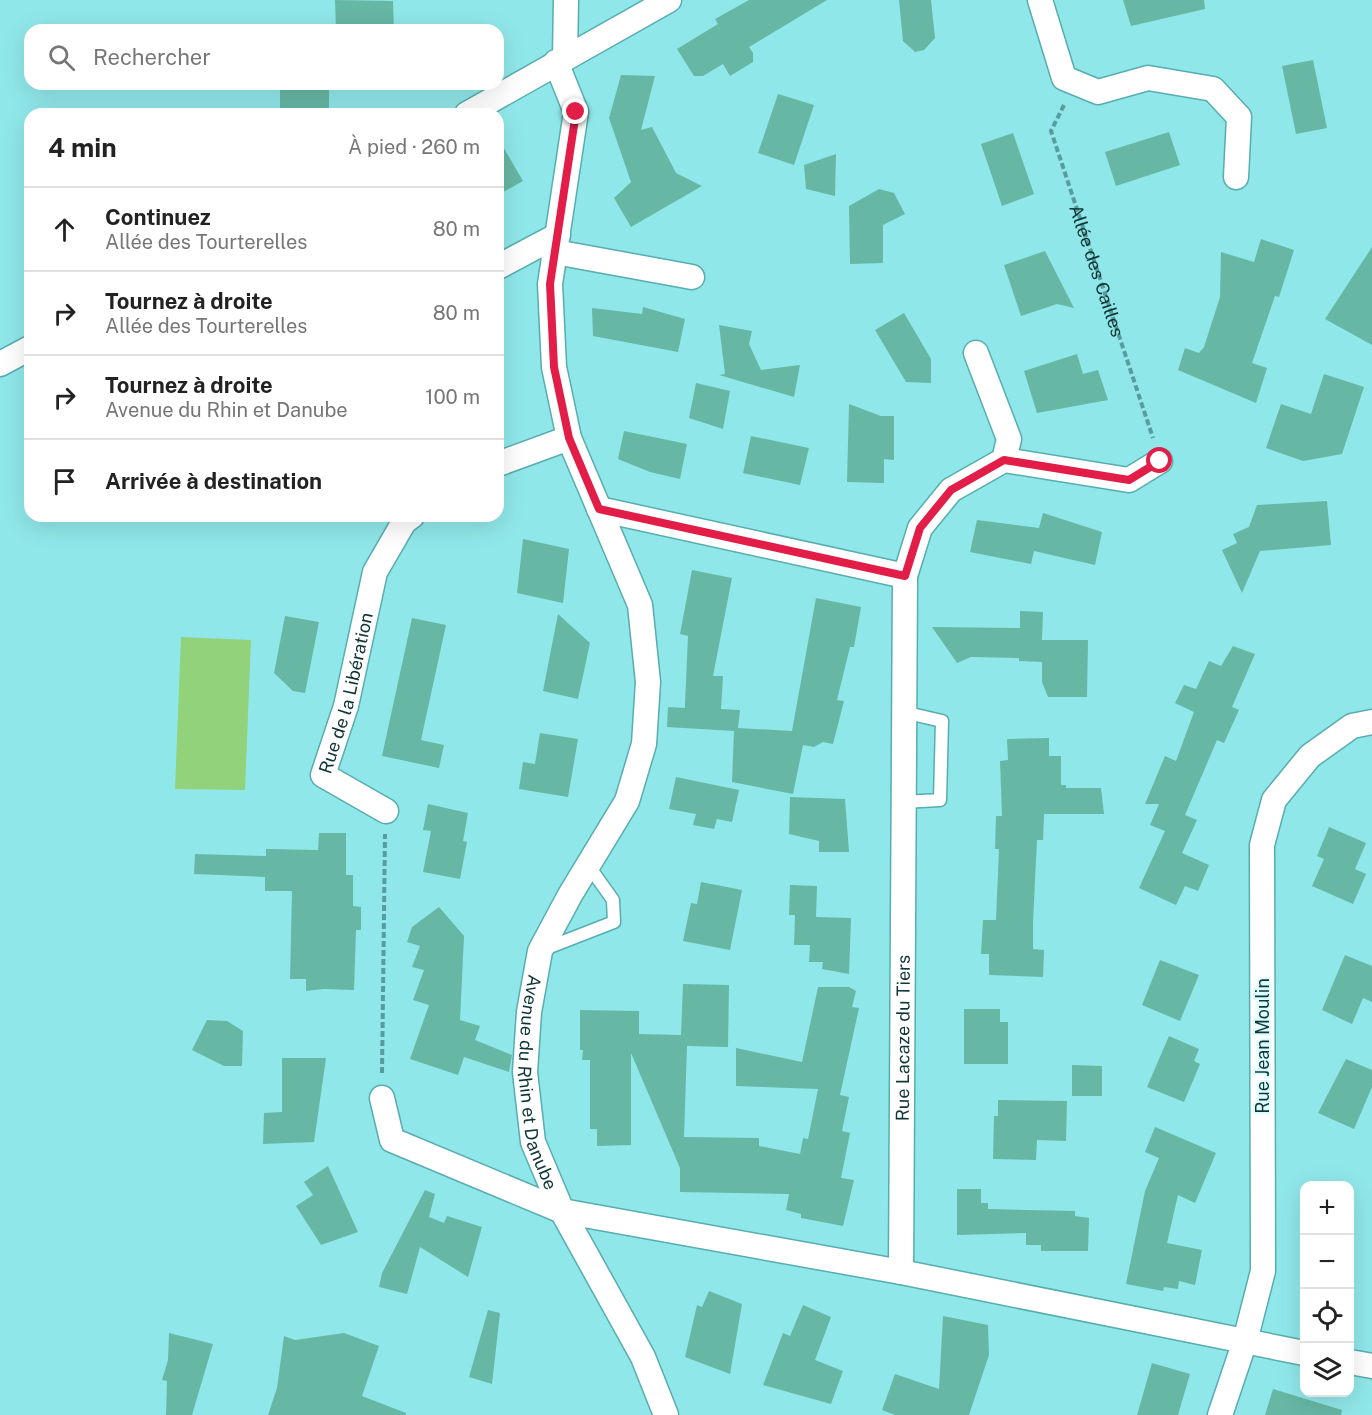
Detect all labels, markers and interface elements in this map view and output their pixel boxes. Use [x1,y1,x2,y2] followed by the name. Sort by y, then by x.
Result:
[24,24,504,90] search box
[45,41,78,74] icon: search
[93,44,211,70] text: Rechercher
[562,98,588,124] route end
[48,132,117,163] text: 4 min
[348,135,480,159] text: À pied · 260 m
[1066,202,1129,339] street label: Allée des Cailles
[105,204,211,230] text: Continuez
[48,213,81,246] icon: ahead
[433,217,480,241] text: 80 m
[105,230,307,254] text: Allée des Tourterelles
[105,288,273,314] text: Tournez à droite
[48,297,81,330] icon: right
[433,301,480,325] text: 80 m
[105,314,307,338] text: Allée des Tourterelles
[105,372,273,398] text: Tournez à droite
[48,381,81,414] icon: right
[425,385,480,409] text: 100 m
[105,398,348,422] text: Avenue du Rhin et Danube
[1146,447,1172,473] route start
[48,465,81,498] icon: arrive
[105,468,322,494] text: Arrivée à destination
[314,610,377,776] street label: Rue de la Libération
[891,955,913,1121] street label: Rue Lacaze du Tiers
[514,973,562,1192] street label: Avenue du Rhin et Danube
[1252,978,1273,1114] street label: Rue Jean Moulin
[1300,1181,1354,1397] map controls
[1300,1181,1354,1235] button: +
[1300,1235,1354,1289] button: −
[1300,1289,1354,1343] button: locate
[1300,1343,1354,1397] button: layers

